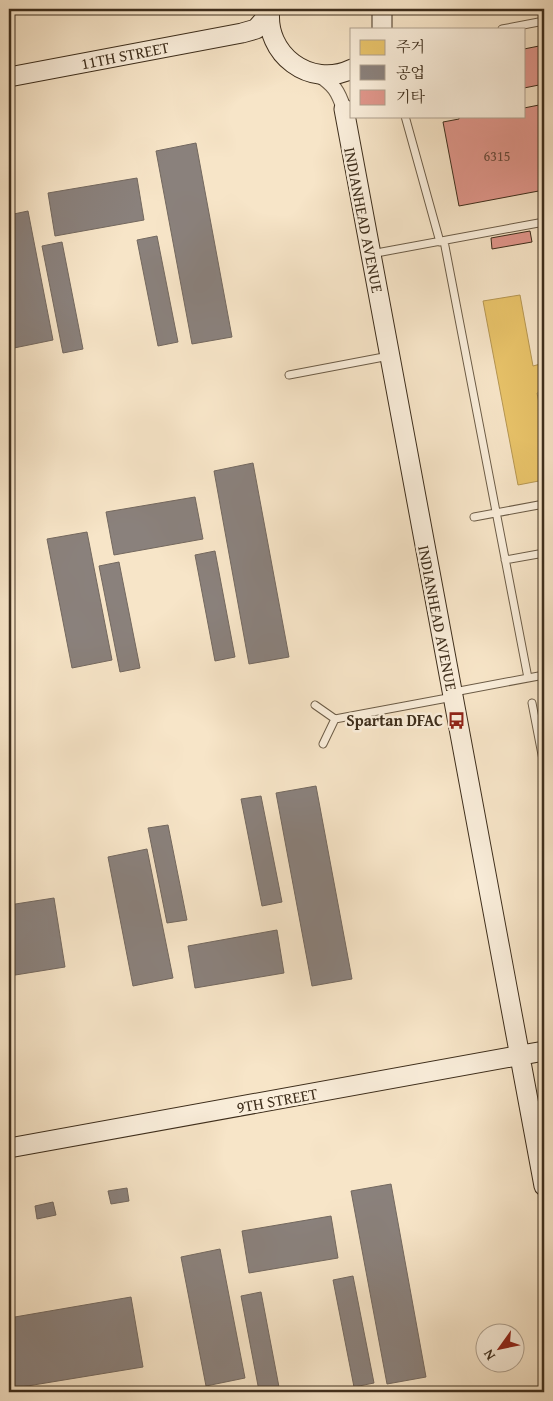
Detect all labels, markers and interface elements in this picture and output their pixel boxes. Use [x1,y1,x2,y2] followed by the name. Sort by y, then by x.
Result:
[350,28,526,118] legend
[79,35,171,75] street label: 11TH STREET
[396,36,425,57] text: 주거
[396,62,425,83] text: 공업
[396,86,425,107] text: 기타
[338,145,390,295] street label: INDIANHEAD AVENUE
[484,146,510,166] house number: 6315
[412,543,464,693] street label: INDIANHEAD AVENUE
[346,708,443,732] place label: Spartan DFAC
[447,710,467,730] bus stop icon: Spartan DFAC
[235,1081,319,1119] street label: 9TH STREET
[476,1324,526,1374] north arrow
[478,1345,500,1364] text: N

